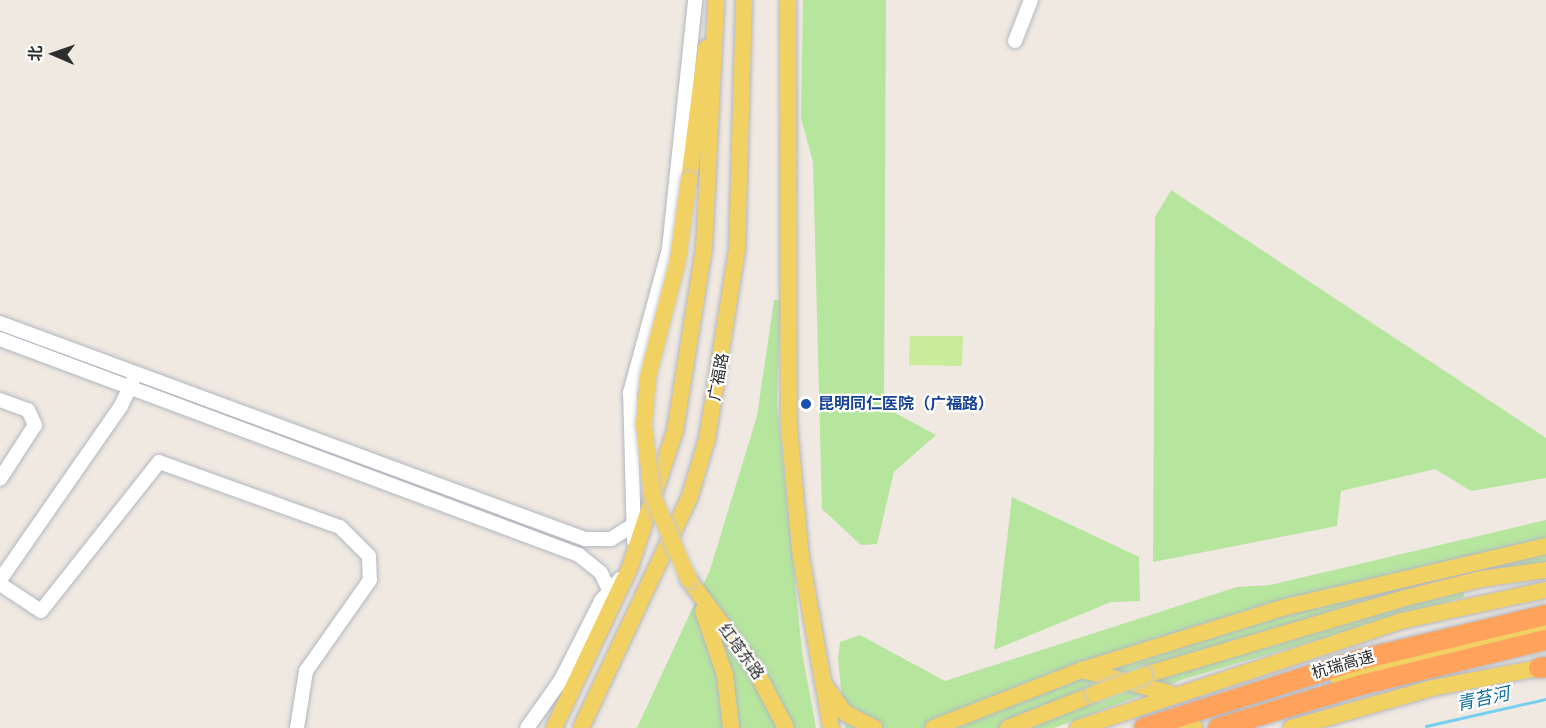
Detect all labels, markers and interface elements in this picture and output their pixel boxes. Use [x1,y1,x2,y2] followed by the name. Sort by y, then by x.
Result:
[24,24,84,84] north arrow
[26,45,45,62] text: 北
[705,352,733,402] street label: 广福路
[818,394,994,414] place label: 昆明同仁医院（广福路）
[799,397,813,411] marker: 昆明同仁医院（广福路）
[714,620,768,684] street label: 红塔东路
[1310,647,1376,683] street label: 杭瑞高速
[1454,683,1512,715] water label: 青苔河

